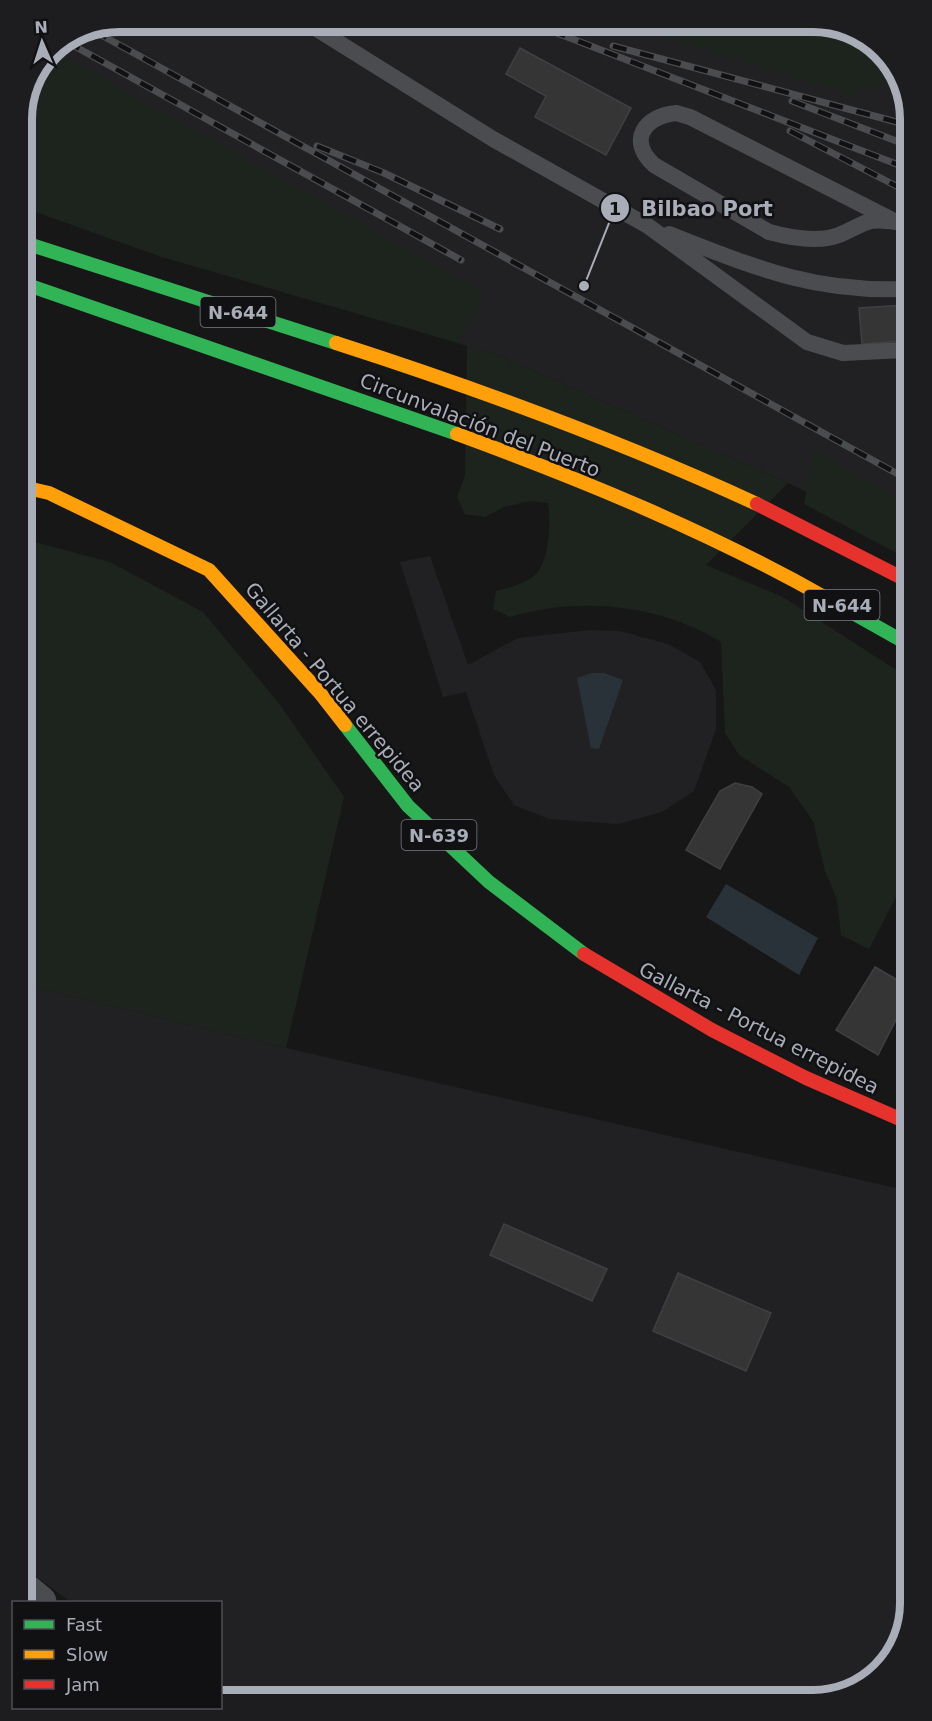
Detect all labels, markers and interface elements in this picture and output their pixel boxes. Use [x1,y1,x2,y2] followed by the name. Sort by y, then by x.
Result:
[12,12,72,72] north arrow
[34,18,48,37] text: N
[600,189,785,228] callout: Bilbao Port
[641,197,773,221] text: Bilbao Port
[609,198,621,219] text: 1
[200,297,276,327] road number: N-644
[357,368,603,482] street label: Circunvalación del Puerto
[240,577,430,797] street label: Gallarta - Portua errepidea
[804,590,880,620] road number: N-644
[402,820,476,850] road number: N-639
[635,957,883,1099] street label: Gallarta - Portua errepidea
[12,1601,222,1709] legend
[66,1614,102,1635] text: Fast
[66,1644,108,1665] text: Slow
[65,1674,100,1695] text: Jam

